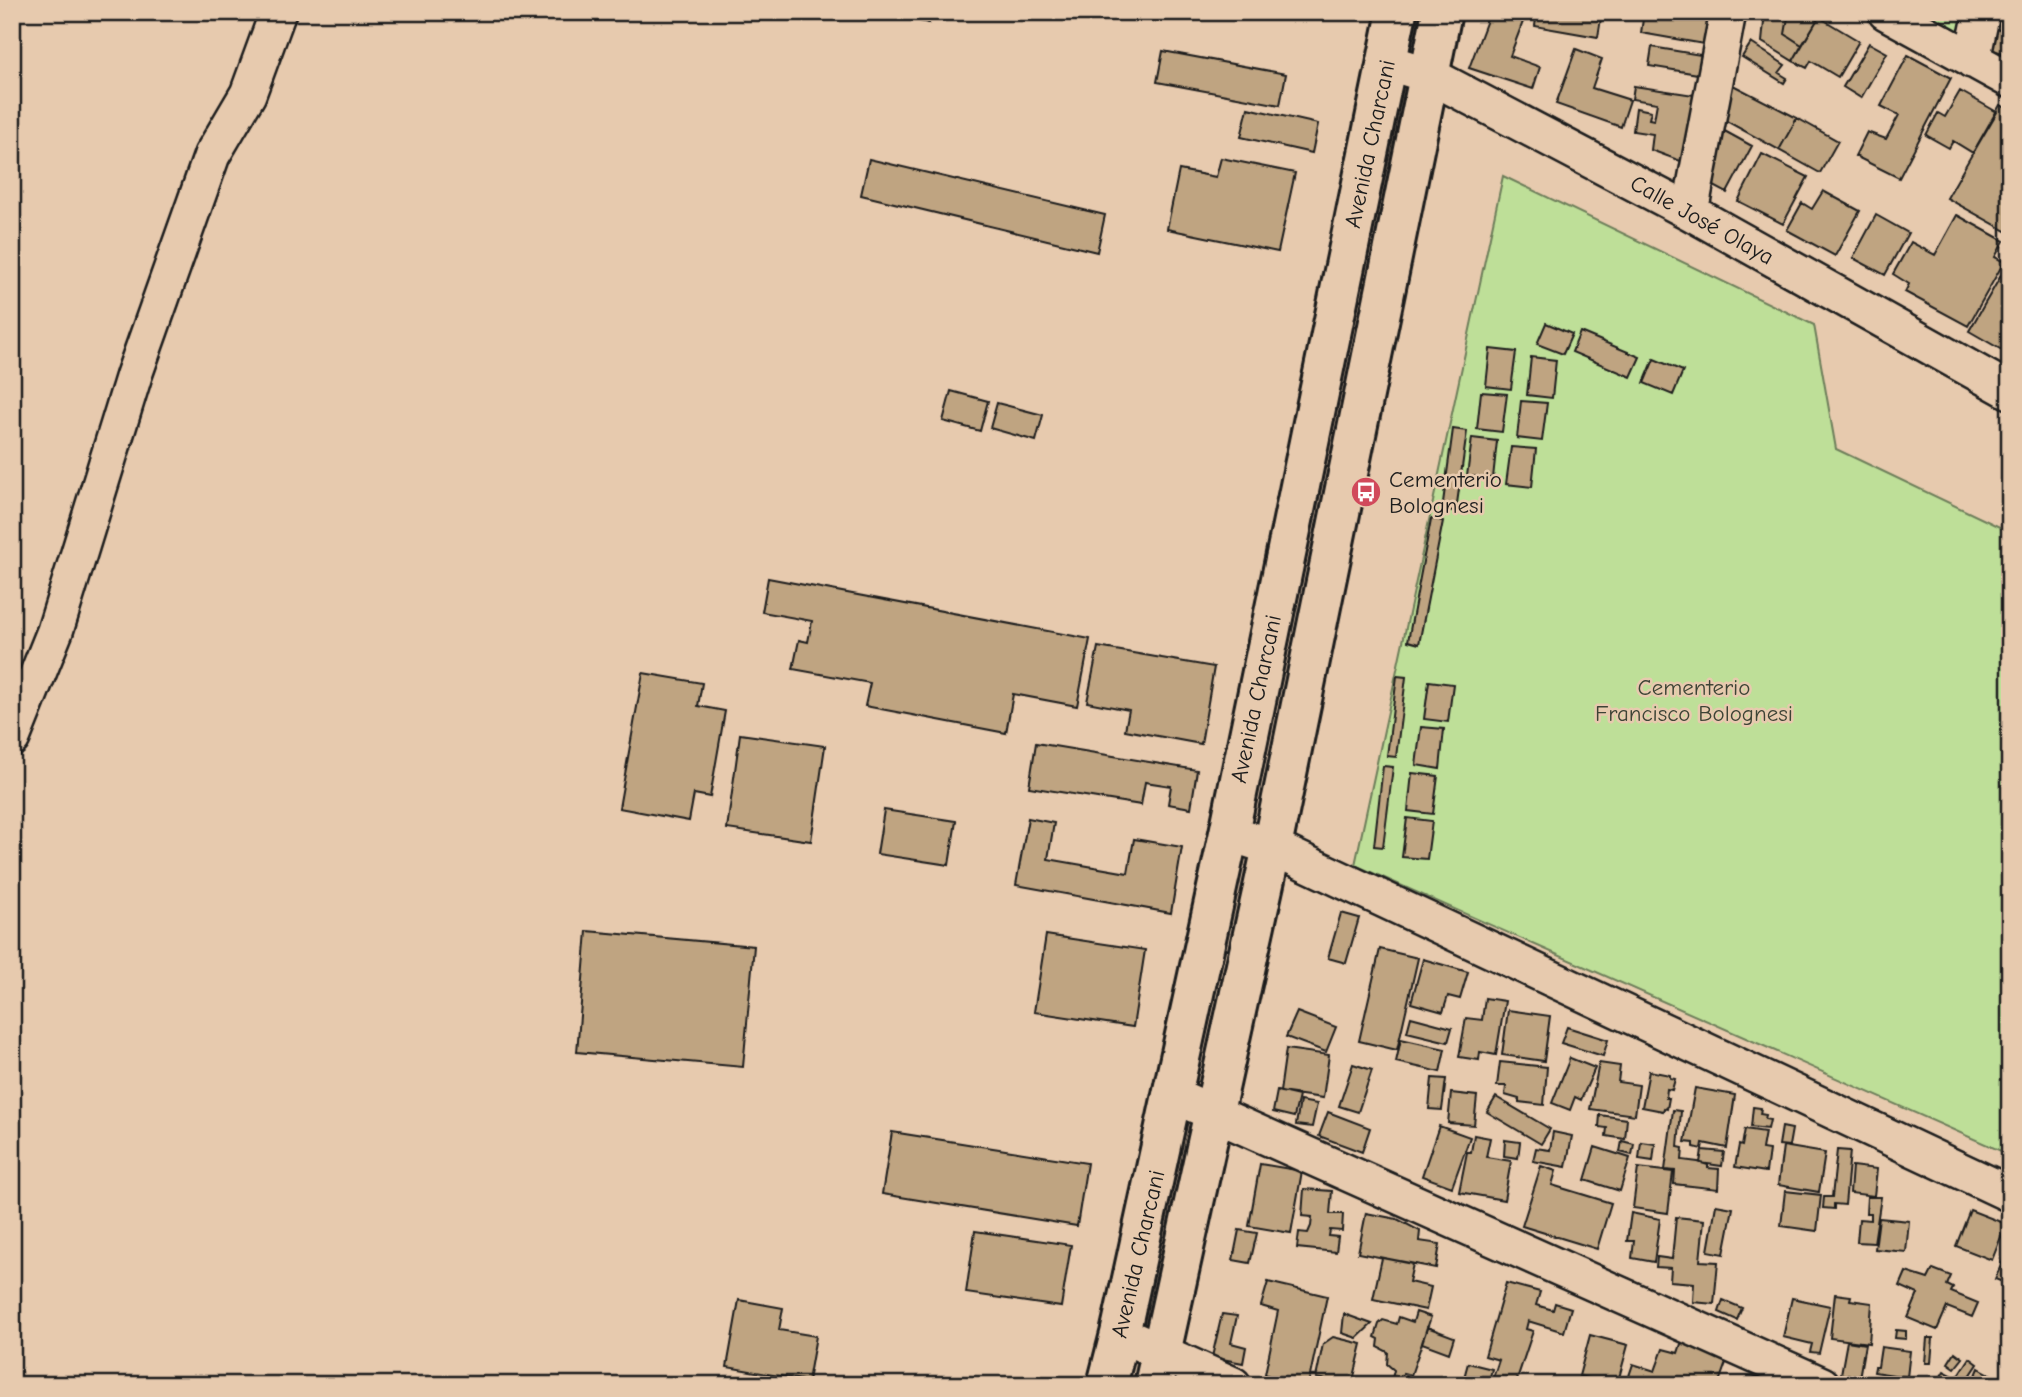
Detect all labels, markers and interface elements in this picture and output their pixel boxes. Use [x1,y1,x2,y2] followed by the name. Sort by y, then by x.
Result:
[1339,57,1401,231] street label: Avenida Charcani
[1625,169,1779,271] street label: Calle José Olaya
[1389,466,1502,519] place label: Cementerio Bolognesi
[1349,475,1383,509] bus stop icon: Cementerio Bolognesi
[1225,612,1287,786] street label: Avenida Charcani
[1595,674,1793,727] park label: Cementerio Francisco Bolognesi
[1106,1167,1170,1341] street label: Avenida Charcani

